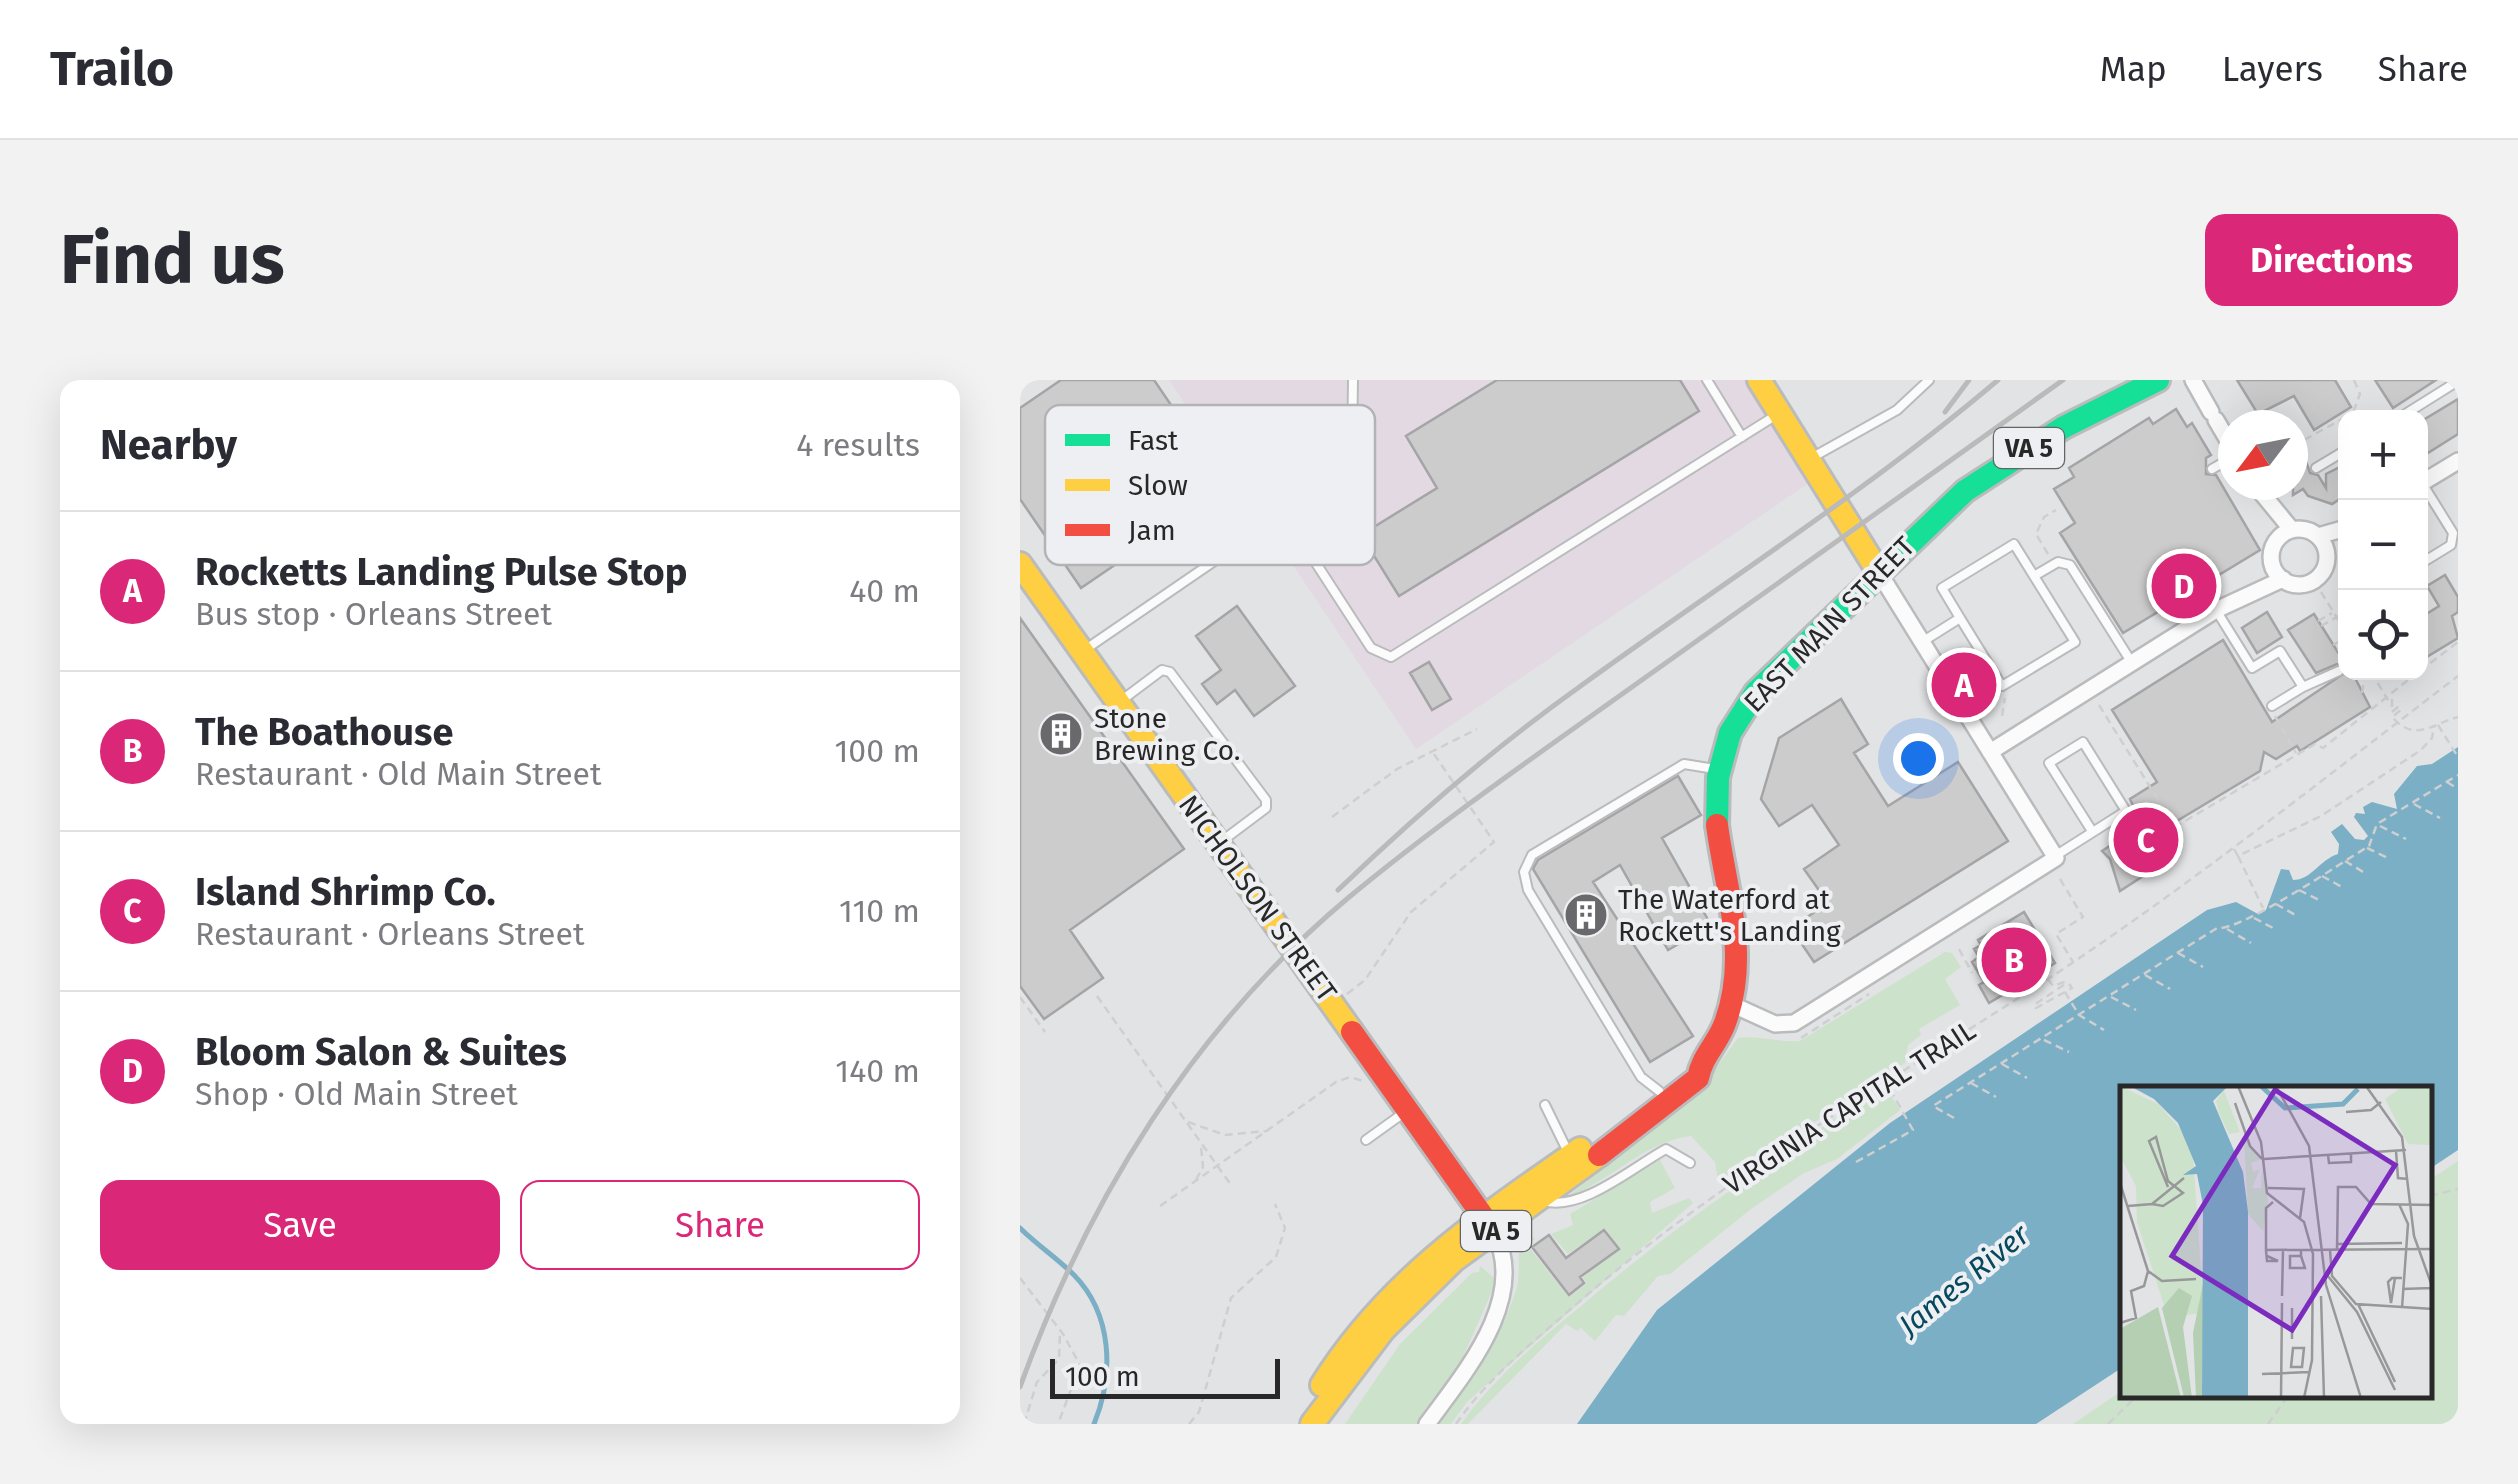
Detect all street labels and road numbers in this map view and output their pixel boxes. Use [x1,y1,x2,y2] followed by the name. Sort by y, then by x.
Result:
[1994,428,2064,468] road number: VA 5
[1737,530,1922,719] street label: EAST MAIN STREET
[1172,789,1344,1008] street label: NICHOLSON STREET
[1717,1014,1981,1201] street label: VIRGINIA CAPITAL TRAIL
[1461,1211,1531,1251] road number: VA 5

